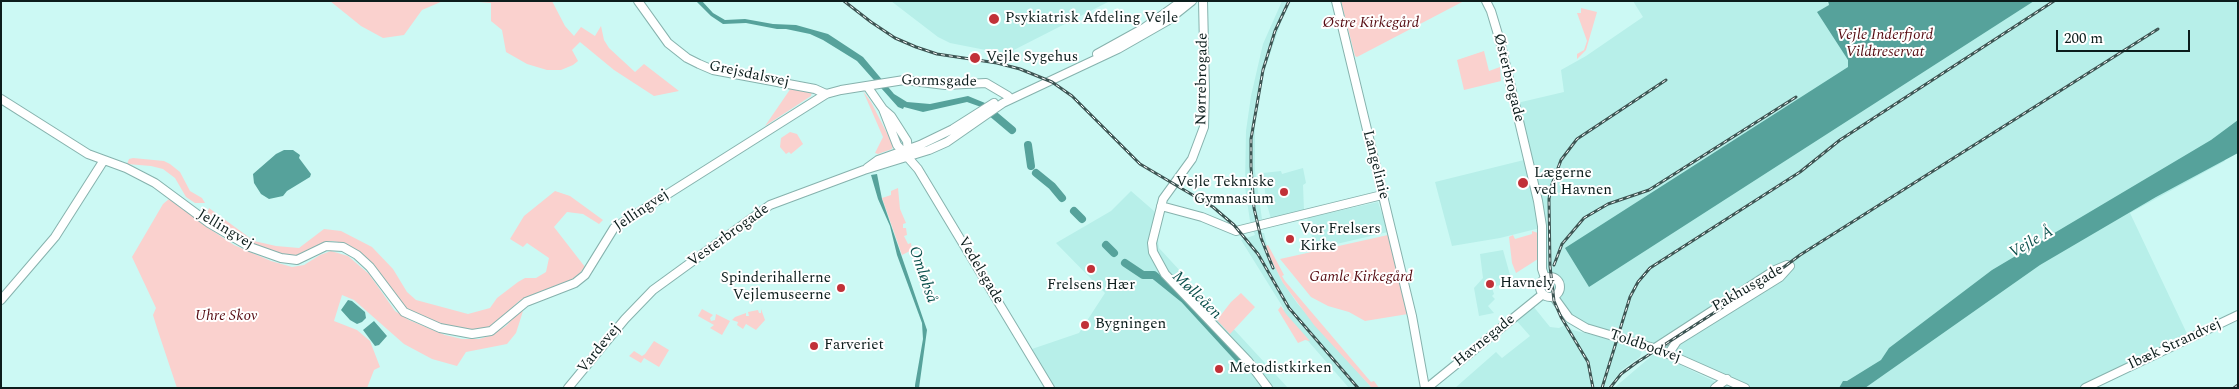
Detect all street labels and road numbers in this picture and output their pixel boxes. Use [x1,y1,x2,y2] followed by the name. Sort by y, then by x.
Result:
[1193,32,1213,126] street label: Nørrebrogade
[1488,32,1528,124] street label: Østerbrogade
[707,58,791,92] street label: Grejsdalsvej
[901,72,977,92] street label: Gormsgade
[1358,129,1392,201] street label: Langelinie
[611,186,673,236] street label: Jellingvej
[685,201,773,271] street label: Vesterbrogade
[194,206,256,254] street label: Jellingvej
[953,234,1007,308] street label: Vedelsgade
[1709,261,1787,317] street label: Pakhusgade
[1451,311,1519,371] street label: Havnegade
[2126,316,2224,374] street label: Ibæk Strandvej
[575,321,625,377] street label: Vardevej
[1607,326,1683,368] street label: Toldbodvej

